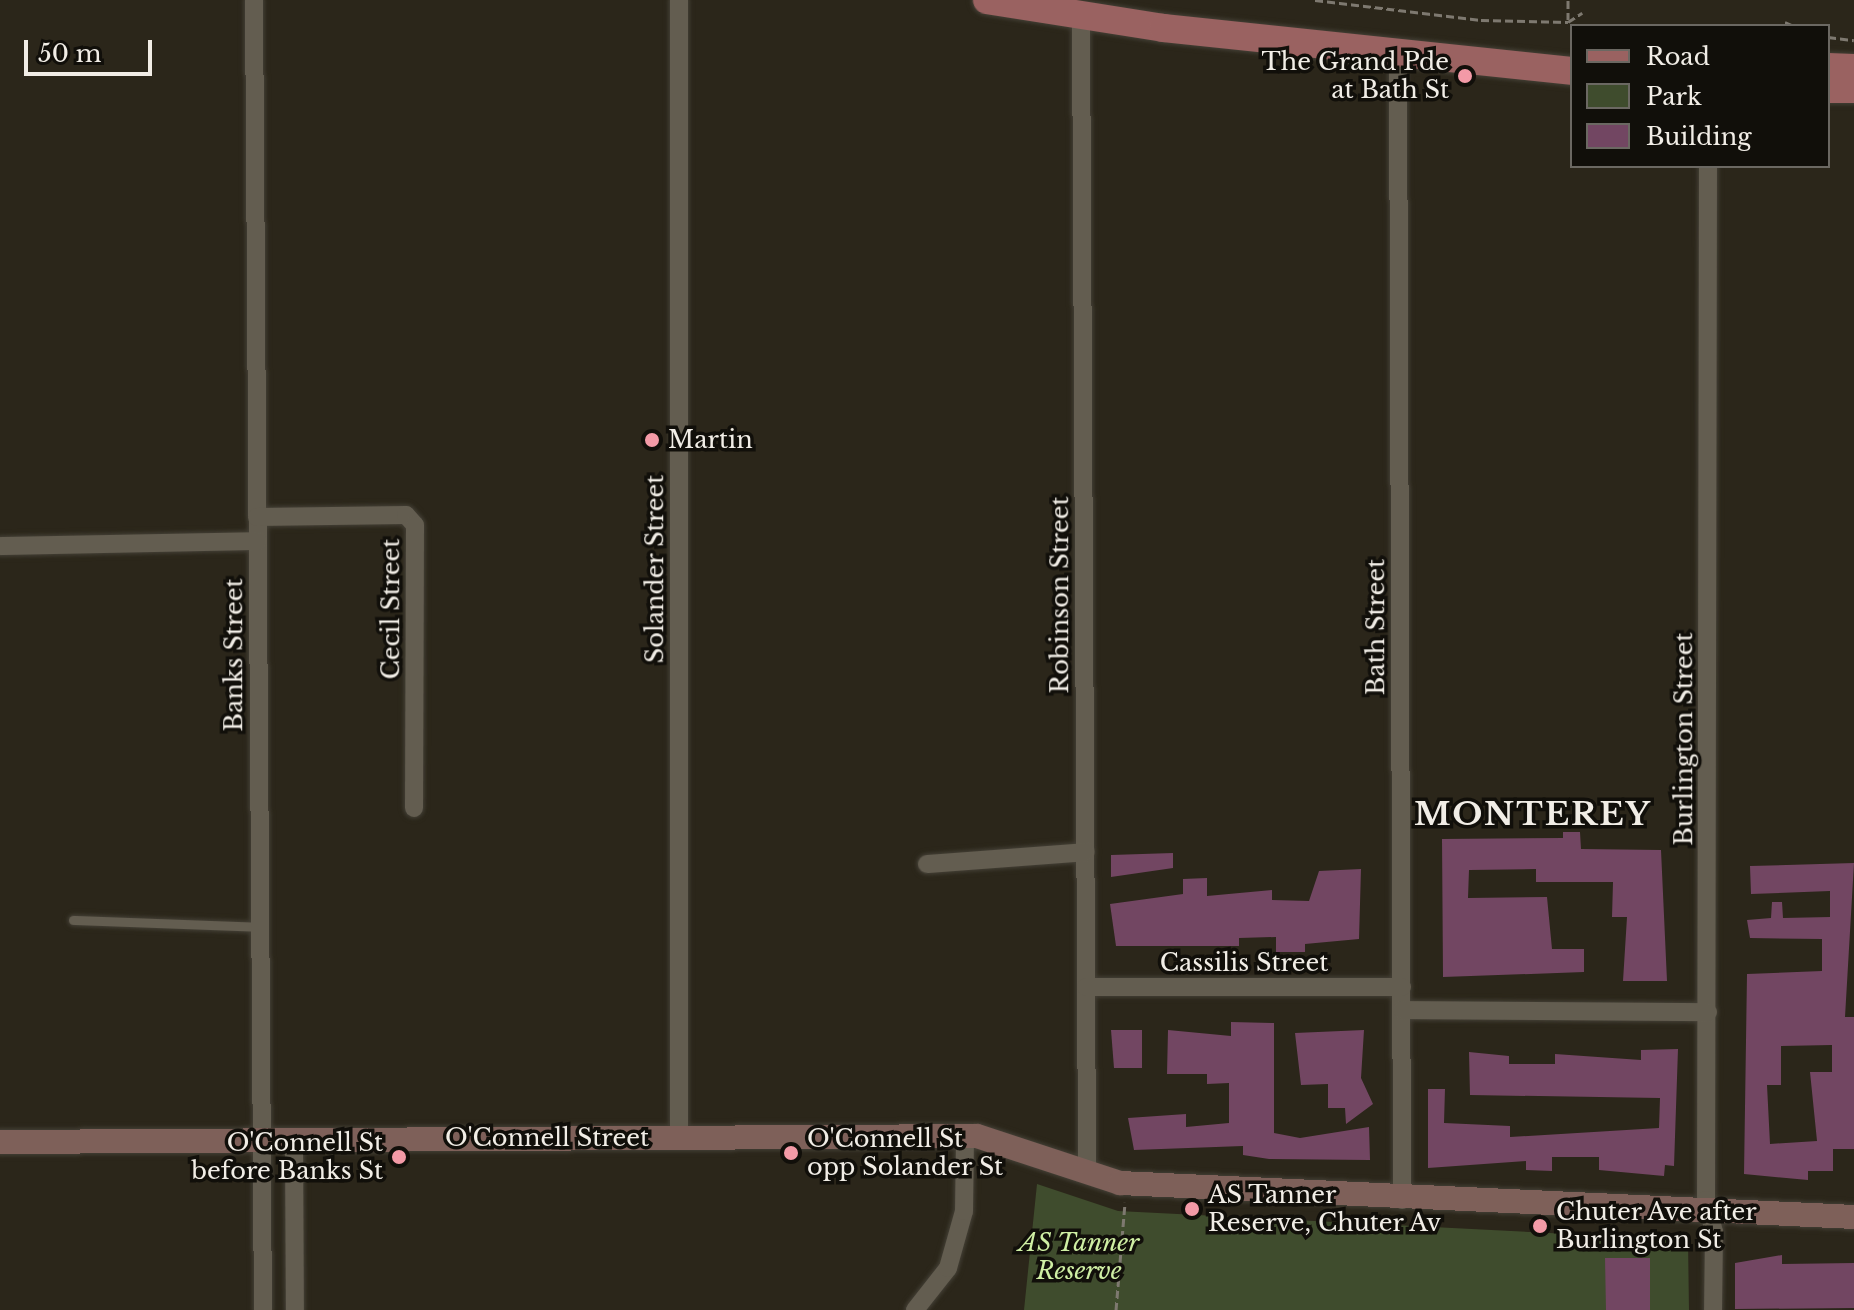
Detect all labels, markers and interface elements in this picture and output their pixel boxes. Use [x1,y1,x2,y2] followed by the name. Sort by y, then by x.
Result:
[28,24,156,74] scale bar
[1570,24,1830,168] legend
[38,39,101,68] text: 50 m
[1646,42,1710,71] text: Road
[1262,48,1449,104] place label: The Grand Pde at Bath St
[1456,67,1474,85] marker: The Grand Pde at Bath St
[1646,82,1702,111] text: Park
[1646,122,1752,151] text: Building
[668,426,753,454] place label: Martin
[643,431,661,449] marker: Martin
[641,474,669,664] street label: Solander Street
[1046,497,1074,693] street label: Robinson Street
[377,539,405,679] street label: Cecil Street
[1362,559,1390,695] street label: Bath Street
[220,579,248,731] street label: Banks Street
[1670,632,1698,846] street label: Burlington Street
[1414,795,1652,833] district label: MONTEREY
[1160,949,1328,977] street label: Cassilis Street
[445,1124,649,1152] street label: O'Connell Street
[807,1125,1004,1181] place label: O'Connell St opp Solander St
[191,1129,383,1185] place label: O'Connell St before Banks St
[782,1144,800,1162] marker: O'Connell St opp Solander St
[390,1148,408,1166] marker: O'Connell St before Banks St
[1208,1181,1443,1237] place label: AS Tanner Reserve, Chuter Av
[1556,1198,1758,1254] place label: Chuter Ave after Burlington St
[1183,1200,1201,1218] marker: AS Tanner Reserve, Chuter Av
[1531,1217,1549,1235] marker: Chuter Ave after Burlington St
[1018,1229,1140,1285] park label: AS Tanner Reserve

